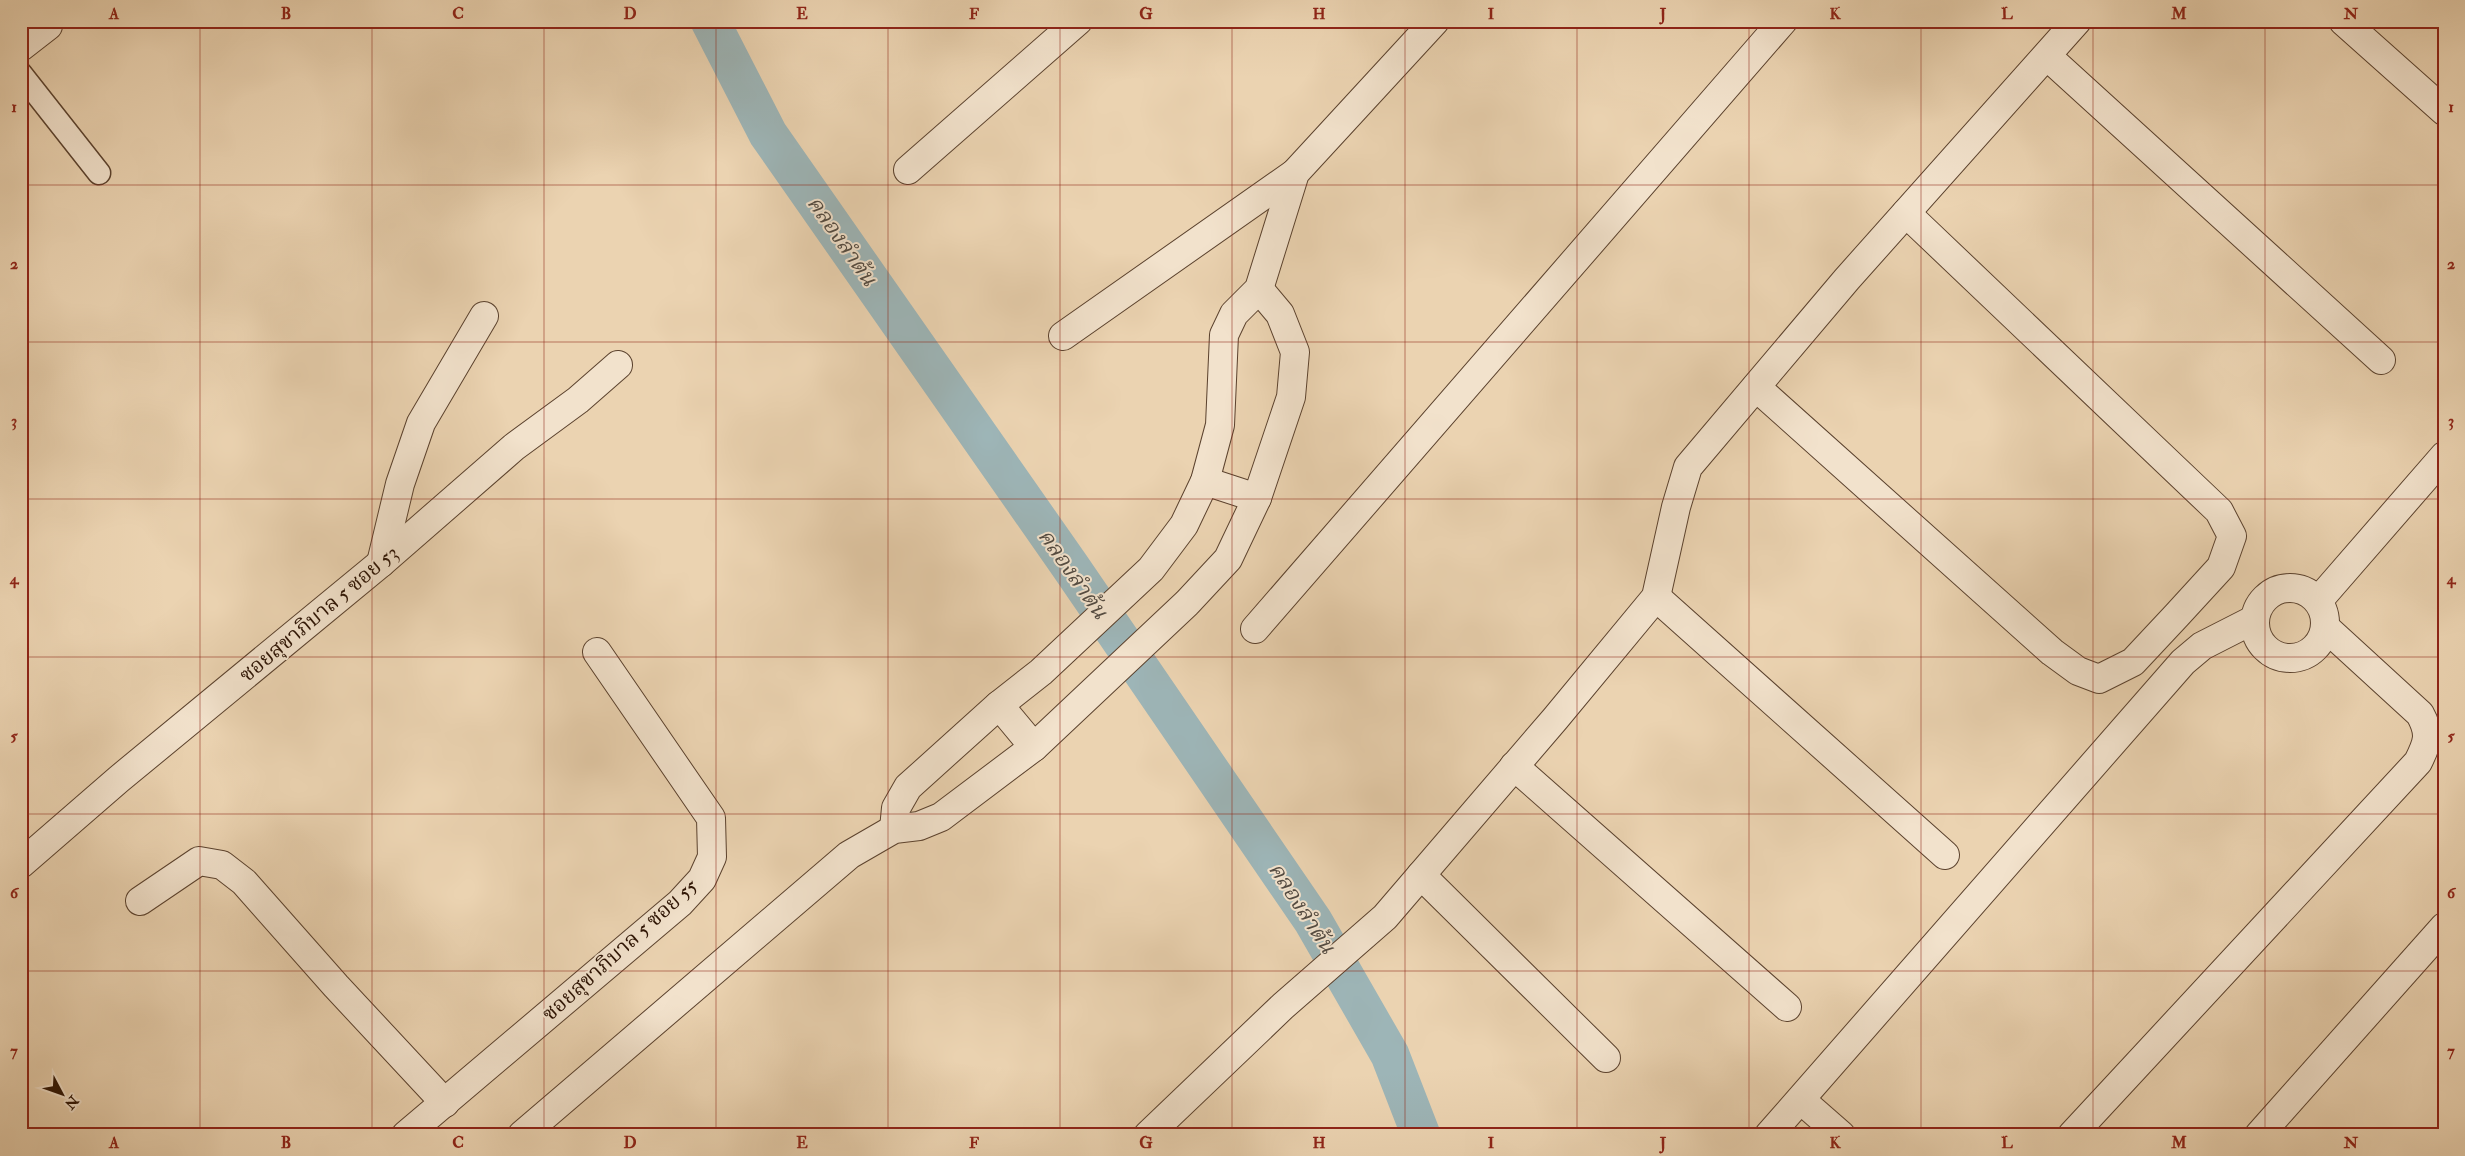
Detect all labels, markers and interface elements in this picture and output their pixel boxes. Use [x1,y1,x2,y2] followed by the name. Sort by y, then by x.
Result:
[108,4,120,24] text: A
[281,4,291,24] text: B
[452,4,464,24] text: C
[623,4,637,24] text: D
[796,4,808,24] text: E
[969,4,979,24] text: F
[1139,4,1153,24] text: G
[1312,4,1326,24] text: H
[1488,4,1495,24] text: I
[1659,4,1667,25] text: J
[1829,4,1841,24] text: K
[2001,4,2013,24] text: L
[2170,4,2187,24] text: M
[2343,4,2359,24] text: N
[11,97,17,117] text: 1
[2448,97,2454,117] text: 1
[801,191,883,292] water label: คลองลำต้น
[10,254,18,274] text: 2
[2447,254,2455,274] text: 2
[11,411,17,431] text: 3
[2448,411,2454,431] text: 3
[1032,524,1114,625] water label: คลองลำต้น
[234,540,404,688] street label: ซอยสุขาภิบาล 5 ซอย 53
[9,569,20,589] text: 4
[2446,569,2457,589] text: 4
[10,726,18,746] text: 5
[2447,726,2455,746] text: 5
[1262,857,1342,959] water label: คลองลำต้น
[536,872,704,1027] street label: ซอยสุขาภิบาล 5 ซอย 55
[10,883,20,903] text: 6
[2447,883,2457,903] text: 6
[10,1041,18,1061] text: 7
[2447,1041,2455,1061] text: 7
[38,1068,88,1118] north arrow
[61,1091,83,1113] text: N
[108,1133,120,1153] text: A
[281,1133,291,1153] text: B
[452,1133,464,1153] text: C
[623,1133,637,1153] text: D
[796,1133,808,1153] text: E
[969,1133,979,1153] text: F
[1139,1133,1153,1153] text: G
[1312,1133,1326,1153] text: H
[1488,1133,1495,1153] text: I
[1659,1133,1667,1154] text: J
[1829,1133,1841,1153] text: K
[2001,1133,2013,1153] text: L
[2170,1133,2187,1153] text: M
[2343,1133,2359,1153] text: N

